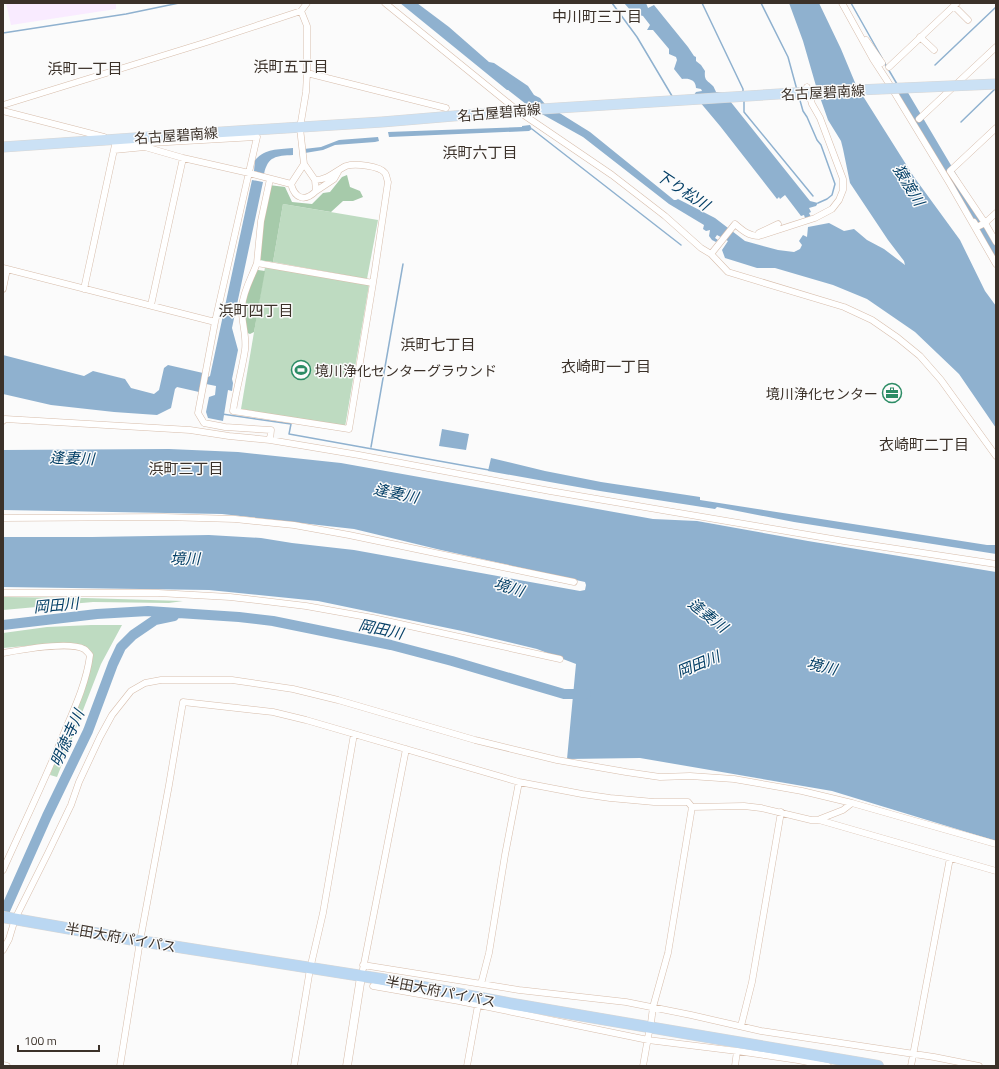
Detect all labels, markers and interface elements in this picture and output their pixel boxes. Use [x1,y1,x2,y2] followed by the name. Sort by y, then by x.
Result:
[552,5,642,28] district label: 中川町三丁目
[253,55,329,78] district label: 浜町五丁目
[47,57,123,80] district label: 浜町一丁目
[781,79,865,105] street label: 名古屋碧南線
[456,98,542,126] street label: 名古屋碧南線
[133,122,219,148] street label: 名古屋碧南線
[442,141,518,164] district label: 浜町六丁目
[888,160,931,212] water label: 猿渡川
[652,164,716,217] water label: 下り松川
[218,299,294,322] district label: 浜町四丁目
[400,333,476,356] district label: 浜町七丁目
[561,355,651,378] district label: 衣崎町一丁目
[290,359,312,381] sports icon: 境川浄化センターグラウンド
[315,360,497,381] place label: 境川浄化センターグラウンド
[881,382,903,404] office icon: 境川浄化センター
[766,383,878,404] place label: 境川浄化センター
[879,433,969,456] district label: 衣崎町二丁目
[49,446,97,470] water label: 逢妻川
[148,457,224,480] district label: 浜町三丁目
[372,477,422,509] water label: 逢妻川
[170,547,202,570] water label: 境川
[491,572,529,603] water label: 境川
[33,591,81,618] water label: 岡田川
[683,592,734,639] water label: 逢妻川
[357,613,407,645] water label: 岡田川
[673,644,725,683] water label: 岡田川
[805,651,841,681] water label: 境川
[44,704,91,770] water label: 明徳寺川
[64,917,178,957] street label: 半田大府パイパス
[384,970,498,1012] street label: 半田大府パイパス
[18,1027,99,1053] scale bar
[24,1031,57,1050] text: 100 m

